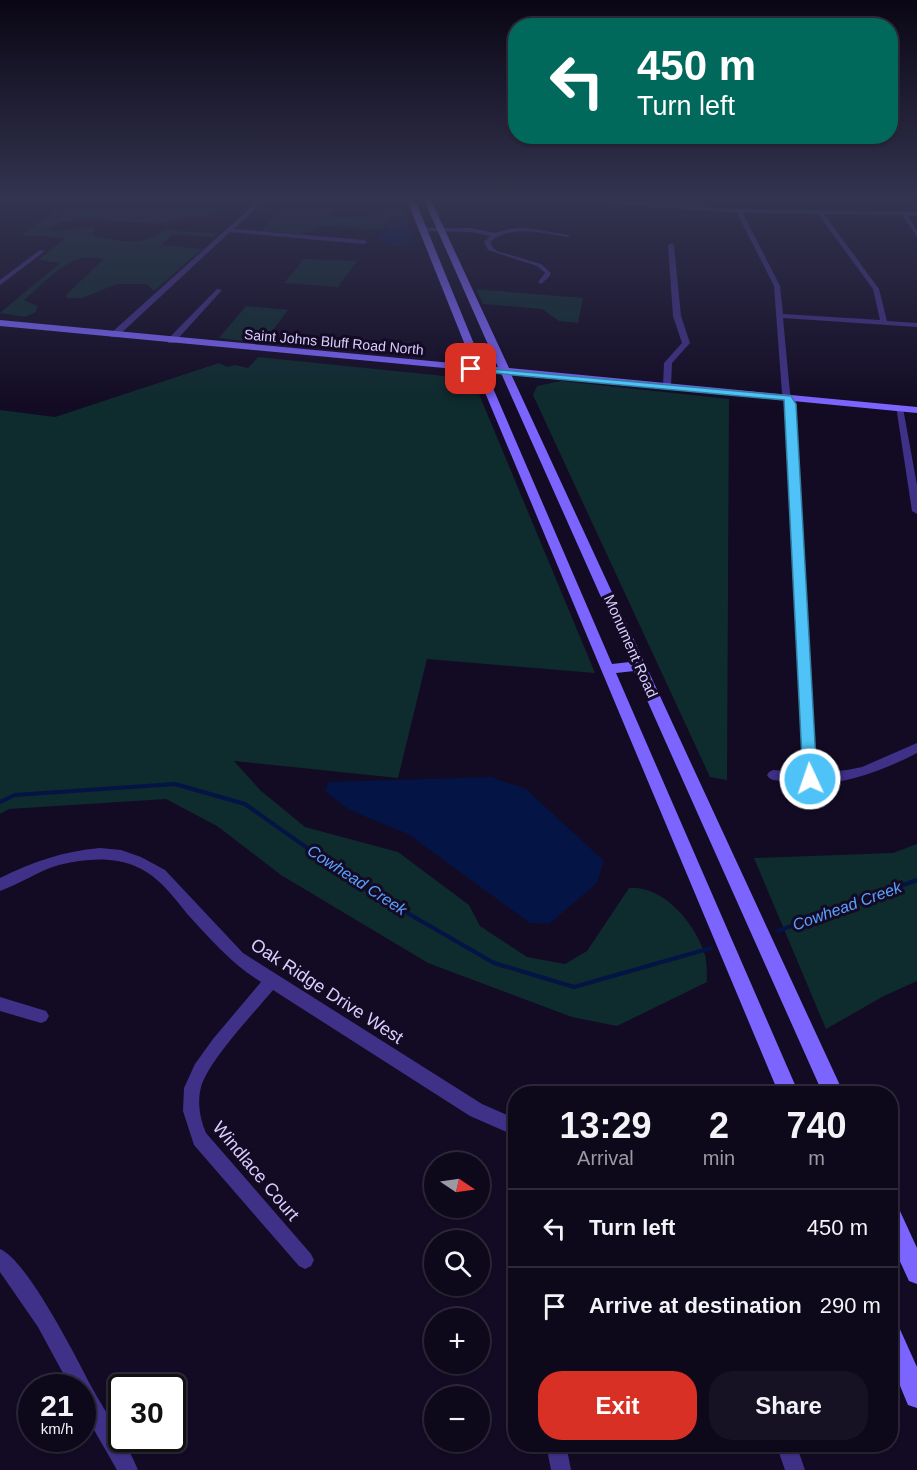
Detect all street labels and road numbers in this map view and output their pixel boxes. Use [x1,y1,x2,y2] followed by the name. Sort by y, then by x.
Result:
[243,326,425,358] street label: Saint Johns Bluff Road North
[601,592,661,700] street label: Monument Road
[247,934,407,1048] street label: Oak Ridge Drive West
[209,1117,303,1225] street label: Windlace Court

